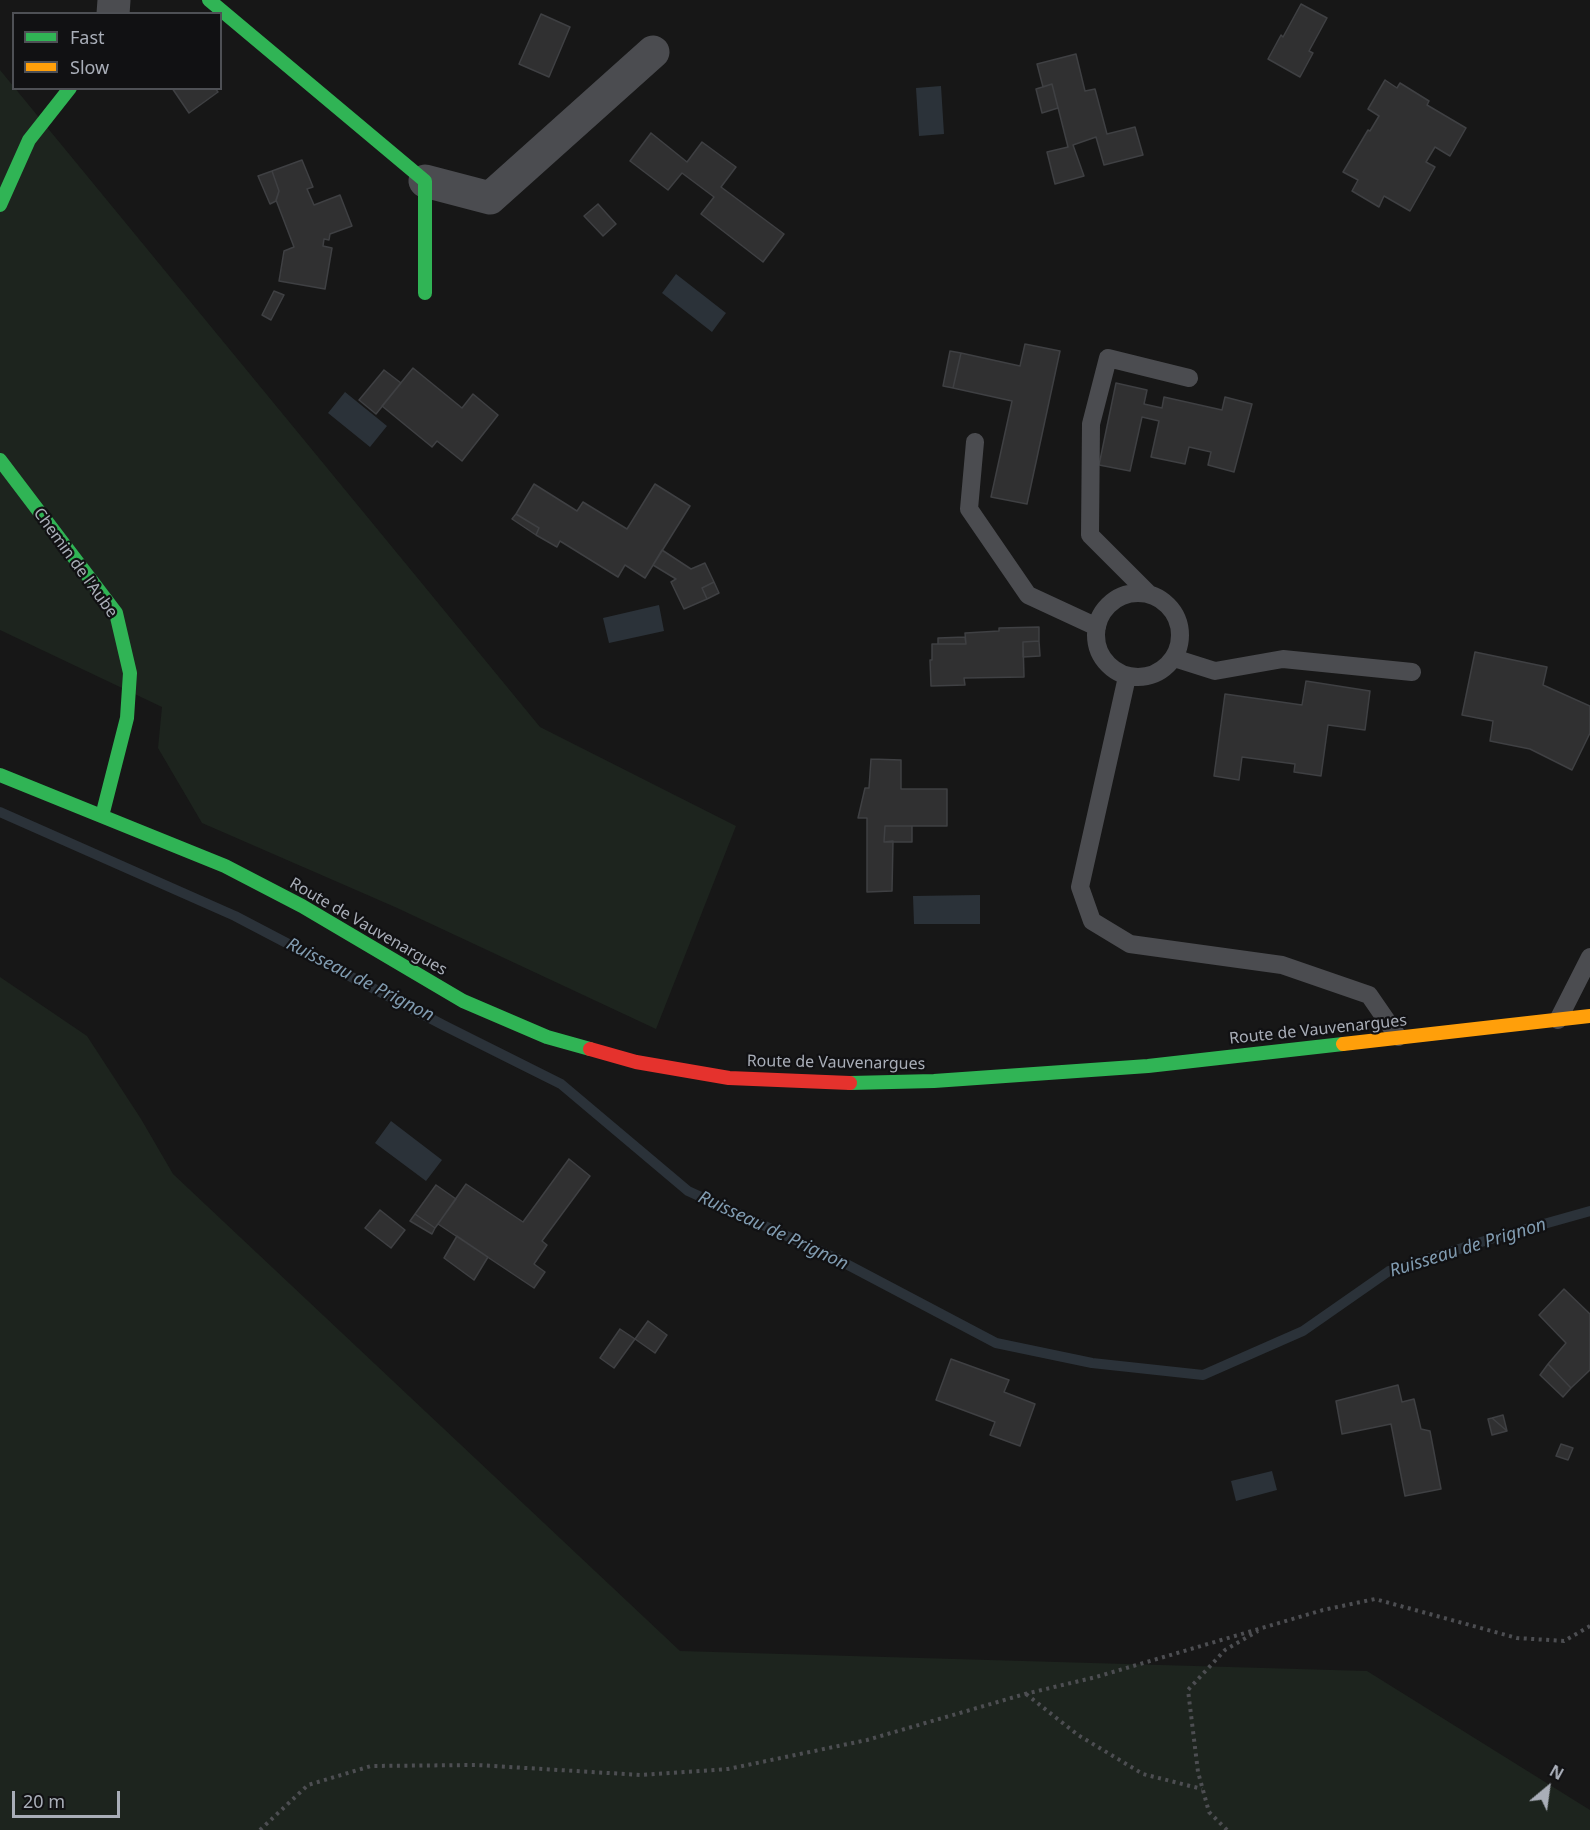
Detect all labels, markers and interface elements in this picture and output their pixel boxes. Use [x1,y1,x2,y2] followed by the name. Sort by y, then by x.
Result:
[12,12,222,90] legend
[70,25,105,49] text: Fast
[70,55,109,79] text: Slow
[29,504,121,622] street label: Chemin de l'Aube
[286,874,450,980] street label: Route de Vauvenargues
[283,933,437,1027] water label: Ruisseau de Prignon
[1228,1011,1408,1049] street label: Route de Vauvenargues
[747,1052,925,1074] street label: Route de Vauvenargues
[695,1187,851,1275] water label: Ruisseau de Prignon
[1387,1214,1549,1282] water label: Ruisseau de Prignon
[1518,1758,1578,1818] north arrow
[1546,1759,1568,1785] text: N
[15,1779,123,1817] scale bar
[23,1789,65,1813] text: 20 m

